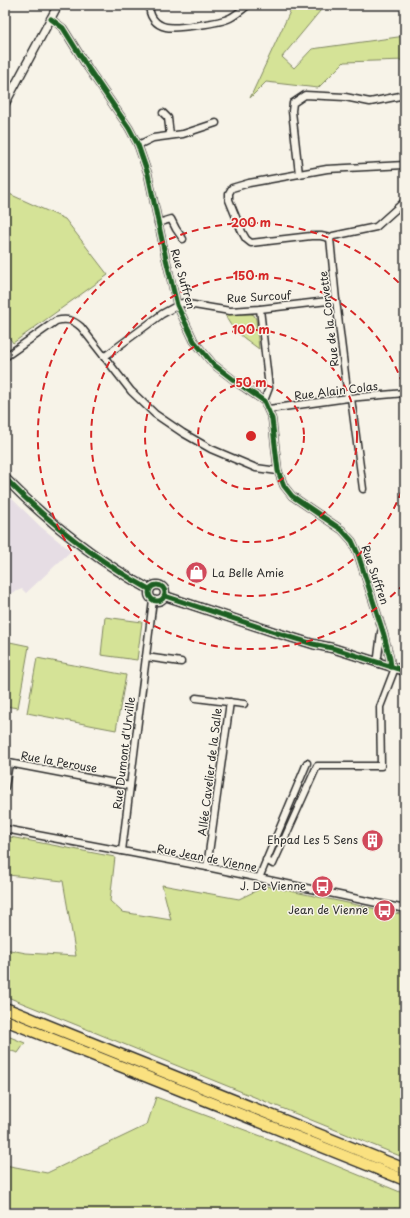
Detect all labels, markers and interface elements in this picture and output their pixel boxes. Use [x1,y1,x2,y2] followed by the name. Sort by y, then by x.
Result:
[231,213,271,231] text: 200 m
[167,247,200,311] street label: Rue Suffren
[233,266,269,284] text: 150 m
[314,270,343,368] street label: Rue de la Corvette
[226,286,292,307] street label: Rue Surcouf
[232,320,270,338] text: 100 m
[235,373,267,391] text: 50 m
[293,377,379,404] street label: Rue Alain Colas
[244,429,258,443] centre of rings
[357,543,394,607] street label: Rue Suffren
[183,560,209,586] shop icon: La Belle Amie
[212,564,284,581] place label: La Belle Amie
[108,696,139,810] street label: Rue Dumont d'Urville
[193,707,226,837] street label: Allée Cavelier de la Salle
[19,746,99,777] street label: Rue la Perouse
[360,827,386,853] building icon: Ehpad Les 5 Sens
[267,831,358,848] place label: Ehpad Les 5 Sens
[156,839,259,876] street label: Rue Jean de Vienne
[309,873,335,899] bus stop icon: J. De Vienne
[240,877,306,894] place label: J. De Vienne
[371,897,397,923] bus stop icon: Jean de Vienne
[288,901,368,918] place label: Jean de Vienne

